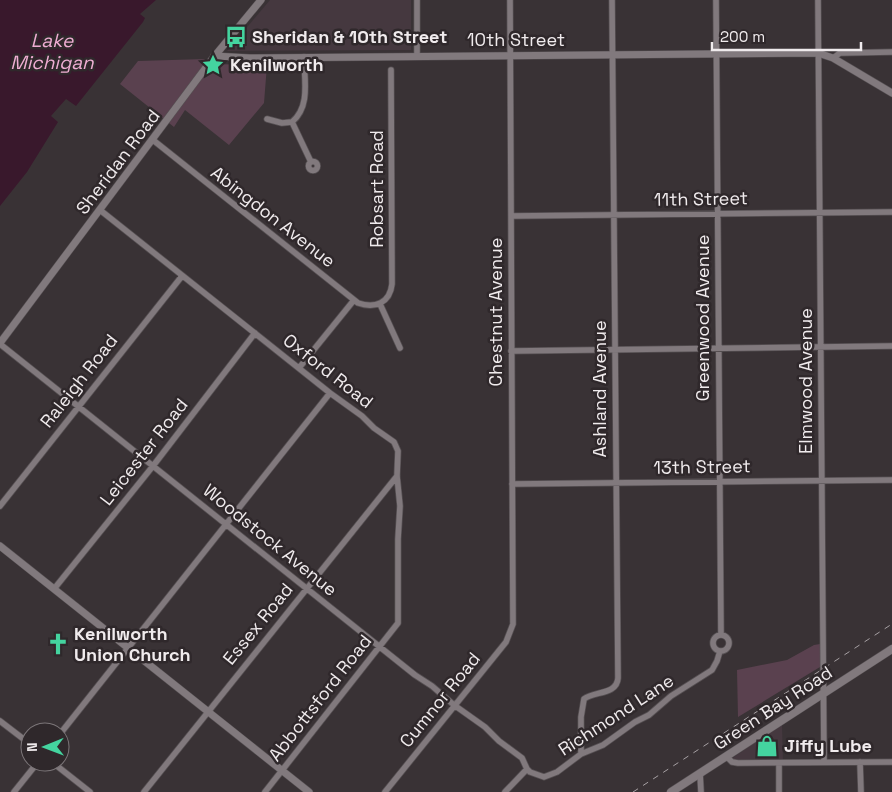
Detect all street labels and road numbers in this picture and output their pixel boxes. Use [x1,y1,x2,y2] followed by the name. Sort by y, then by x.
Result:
[467,28,565,51] street label: 10th Street
[71,105,165,219] street label: Sheridan Road
[365,130,388,248] street label: Robsart Road
[206,161,340,272] street label: Abingdon Avenue
[654,186,748,211] street label: 11th Street
[691,235,714,401] street label: Greenwood Avenue
[484,238,507,386] street label: Chestnut Avenue
[794,308,817,454] street label: Elmwood Avenue
[588,320,611,458] street label: Ashland Avenue
[279,328,378,413] street label: Oxford Road
[35,329,122,432] street label: Raleigh Road
[95,393,193,510] street label: Leicester Road
[653,454,751,479] street label: 13th Street
[199,478,342,601] street label: Woodstock Avenue
[218,578,298,669] street label: Essex Road
[263,630,376,766] street label: Abbottsford Road
[394,647,485,752] street label: Cumnor Road
[709,661,837,755] street label: Green Bay Road
[554,669,678,761] street label: Richmond Lane

